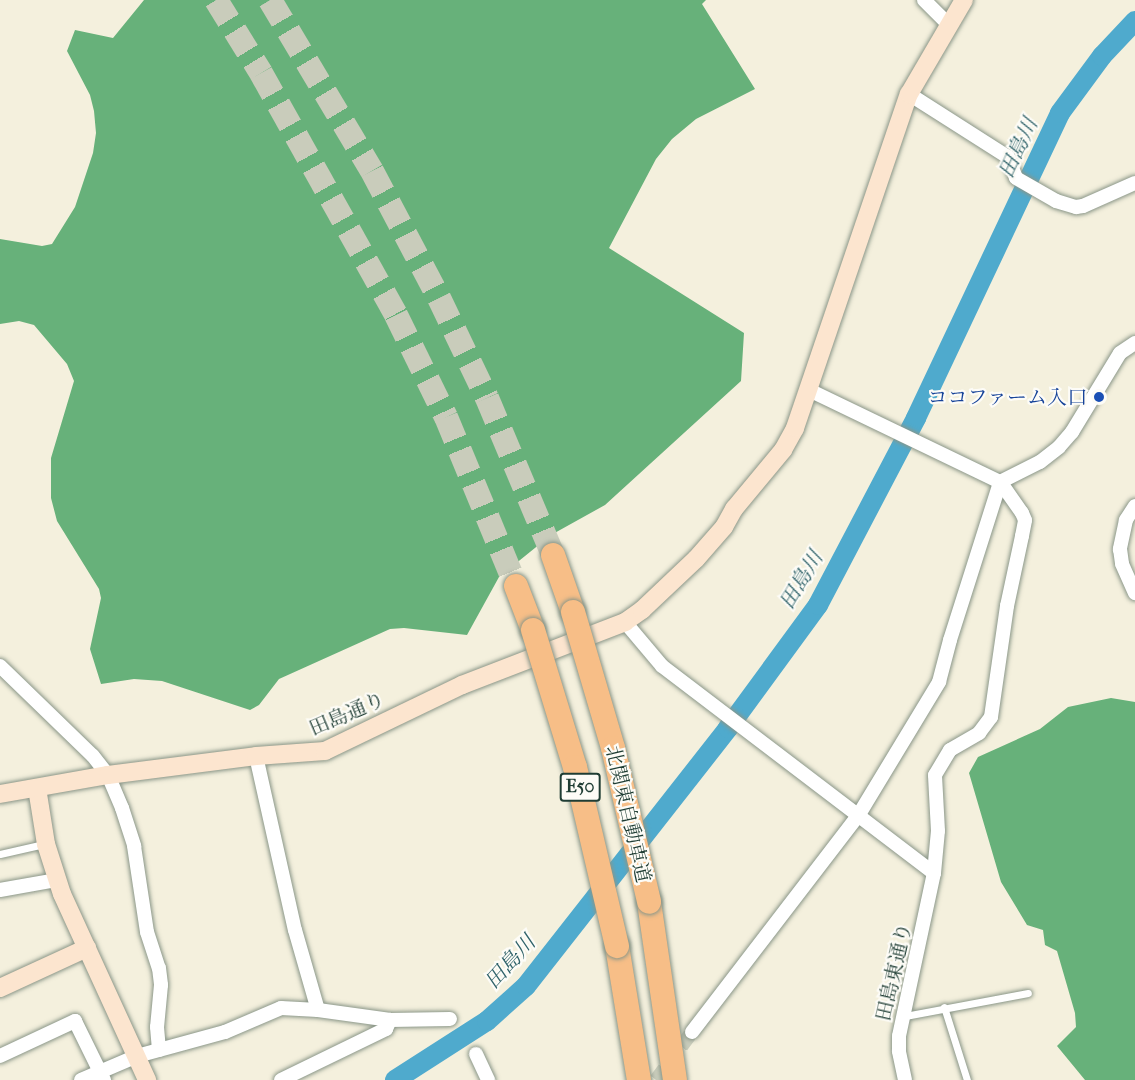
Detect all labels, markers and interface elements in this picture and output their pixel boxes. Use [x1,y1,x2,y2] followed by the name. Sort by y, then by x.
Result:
[993,114,1043,182] water label: 田島川
[927,385,1087,409] place label: ココファーム入口
[1092,390,1106,404] marker: ココファーム入口
[774,547,828,613] water label: 田島川
[305,687,389,741] street label: 田島通り
[601,743,655,885] street label: 北関東自動車道
[559,772,601,802] road number: E50
[871,921,917,1023] street label: 田島東通り
[480,930,540,994] water label: 田島川

